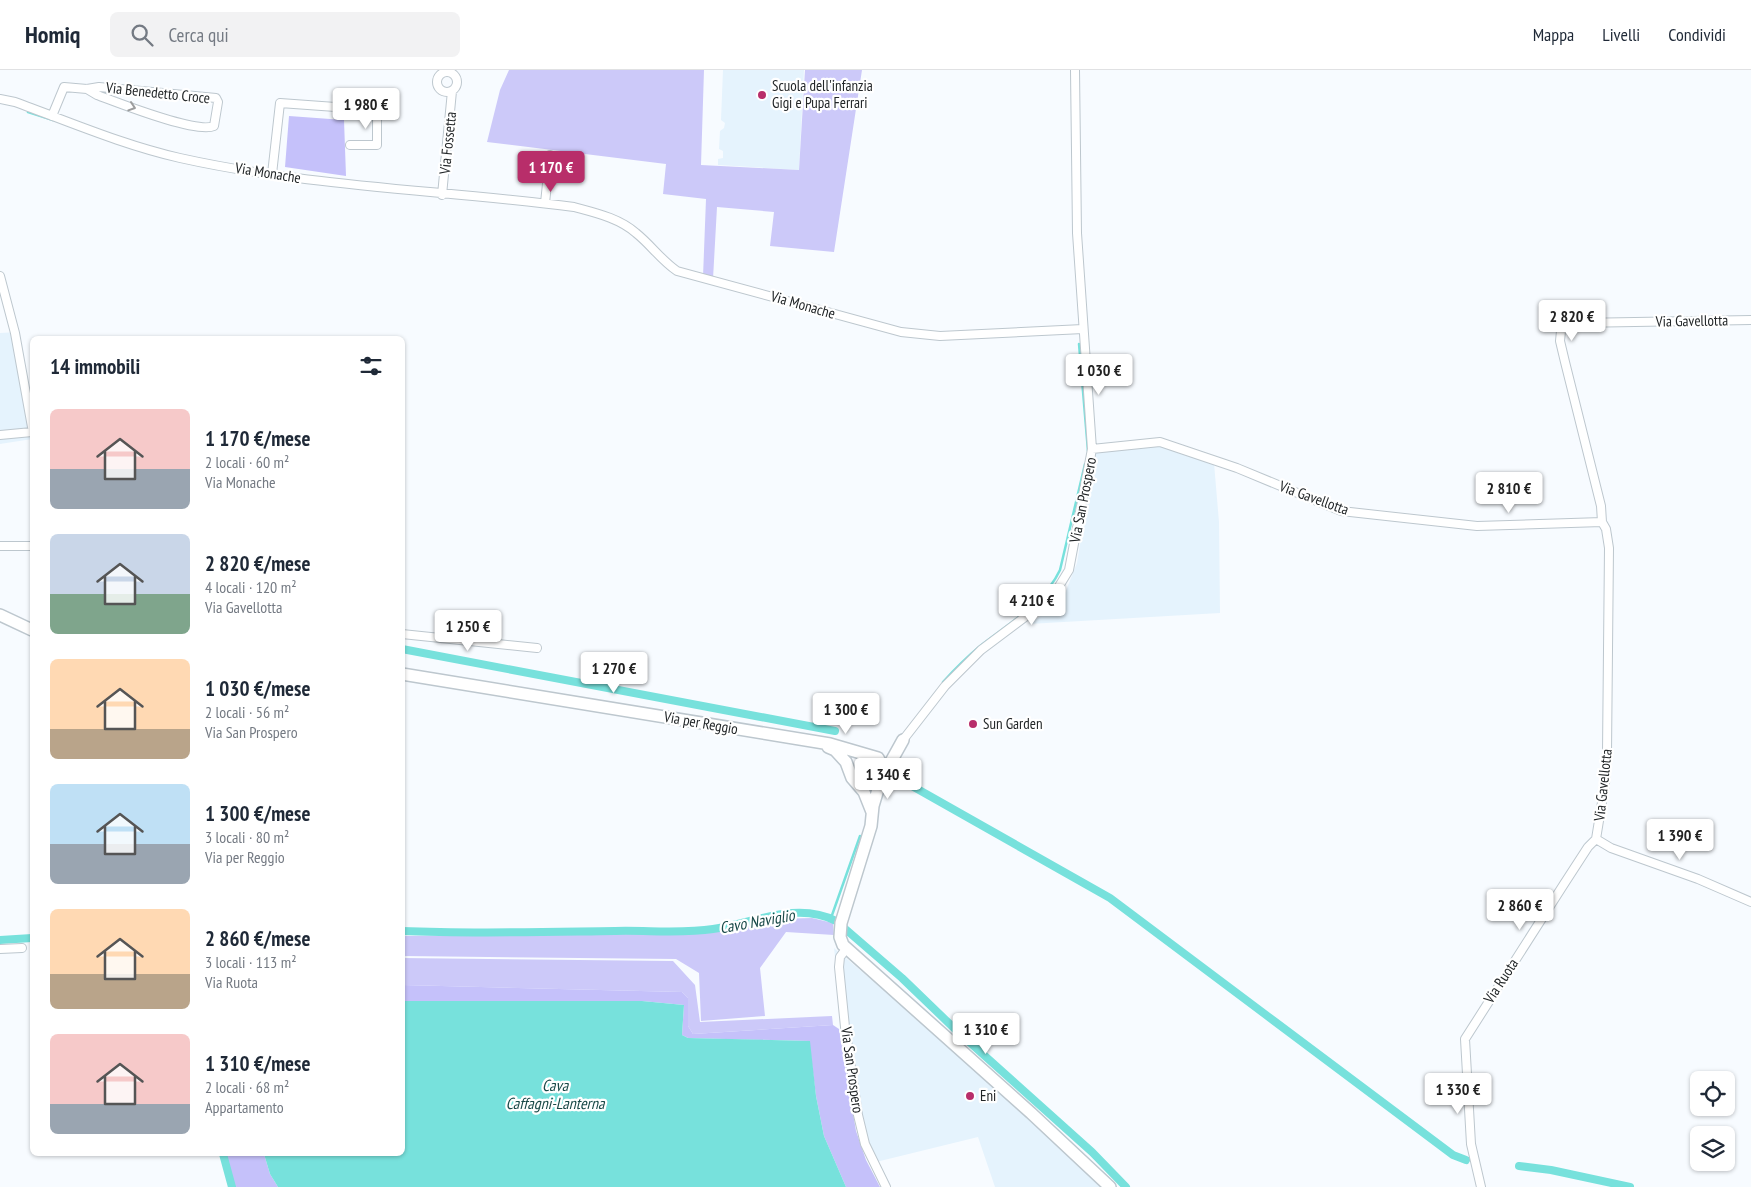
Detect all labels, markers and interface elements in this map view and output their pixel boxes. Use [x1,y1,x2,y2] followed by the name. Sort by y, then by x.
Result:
[110,12,460,57] search box
[25,19,80,50] text: Homiq
[128,21,156,49] icon: search
[168,23,229,47] text: Cerca qui
[1533,23,1574,46] text: Mappa
[1602,23,1640,46] text: Livelli
[1668,23,1726,46] text: Condividi
[772,76,873,112] place label: Scuola dell'infanzia Gigi e Pupa Ferrari
[104,77,211,107] street label: Via Benedetto Croce
[320,88,412,130] pin: 1 980 €
[756,89,768,101] marker: Scuola dell'infanzia Gigi e Pupa Ferrari
[344,94,388,114] text: 1 980 €
[127,101,135,111] one-way arrow
[435,111,460,176] street label: Via Fossetta
[505,150,597,193] pin: 1 170 €
[529,157,573,177] text: 1 170 €
[233,158,302,187] street label: Via Monache
[768,286,838,323] street label: Via Monache
[1526,300,1618,342] pin: 2 820 €
[1550,306,1594,326] text: 2 820 €
[1655,310,1728,331] street label: Via Gavellotta
[357,352,385,380] icon: filters
[50,353,140,380] text: 14 immobili
[1053,354,1145,396] pin: 1 030 €
[1077,360,1121,380] text: 1 030 €
[205,425,310,452] text: 1 170 €/mese
[90,429,150,489] icon: home
[205,452,289,472] text: 2 locali · 60 m²
[1065,455,1100,545] street label: Via San Prospero
[205,472,276,492] text: Via Monache
[1463,472,1555,514] pin: 2 810 €
[1276,476,1351,519] street label: Via Gavellotta
[1487,478,1531,498] text: 2 810 €
[205,550,310,577] text: 2 820 €/mese
[90,554,150,614] icon: home
[205,577,296,597] text: 4 locali · 120 m²
[986,584,1078,626] pin: 4 210 €
[1010,590,1054,610] text: 4 210 €
[205,597,282,617] text: Via Gavellotta
[422,610,514,652] pin: 1 250 €
[446,616,490,636] text: 1 250 €
[568,652,660,694] pin: 1 270 €
[592,658,636,678] text: 1 270 €
[205,675,310,702] text: 1 030 €/mese
[90,679,150,739] icon: home
[800,692,892,735] pin: 1 300 €
[824,699,868,719] text: 1 300 €
[205,702,289,722] text: 2 locali · 56 m²
[662,706,740,738] street label: Via per Reggio
[983,714,1042,733] place label: Sun Garden
[967,718,979,730] marker: Sun Garden
[205,722,298,742] text: Via San Prospero
[1589,748,1616,823] street label: Via Gavellotta
[842,758,934,800] pin: 1 340 €
[866,764,910,784] text: 1 340 €
[205,800,310,827] text: 1 300 €/mese
[90,804,150,864] icon: home
[1634,818,1726,861] pin: 1 390 €
[1658,825,1702,845] text: 1 390 €
[205,827,289,847] text: 3 locali · 80 m²
[205,847,285,867] text: Via per Reggio
[1474,888,1566,931] pin: 2 860 €
[1498,895,1542,915] text: 2 860 €
[718,904,797,937] water label: Cavo Naviglio
[205,925,310,952] text: 2 860 €/mese
[90,929,150,989] icon: home
[205,952,296,972] text: 3 locali · 113 m²
[1479,955,1522,1008] street label: Via Ruota
[205,972,258,992] text: Via Ruota
[940,1012,1032,1055] pin: 1 310 €
[964,1019,1008,1039] text: 1 310 €
[837,1025,868,1114] street label: Via San Prospero
[205,1050,310,1077] text: 1 310 €/mese
[90,1054,150,1114] icon: home
[1690,1071,1735,1171] map controls
[1690,1071,1735,1116] button: locate
[1412,1072,1504,1115] pin: 1 330 €
[506,1075,606,1113] water label: Cava Caffagni-Lanterna
[205,1077,289,1097] text: 2 locali · 68 m²
[1436,1079,1480,1099] text: 1 330 €
[980,1086,996,1105] place label: Eni
[964,1090,976,1102] marker: Eni
[205,1097,284,1117] text: Appartamento
[1690,1126,1735,1171] button: layers

